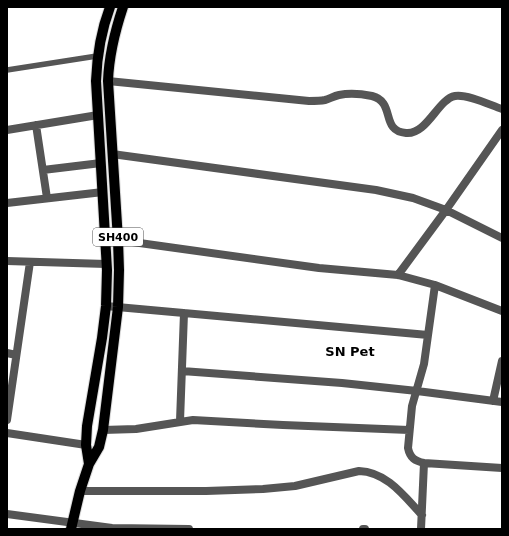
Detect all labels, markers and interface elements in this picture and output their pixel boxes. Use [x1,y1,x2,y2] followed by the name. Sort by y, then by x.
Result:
[93,228,143,246] road number: SH400
[325,344,375,359] district label: SN Pet

